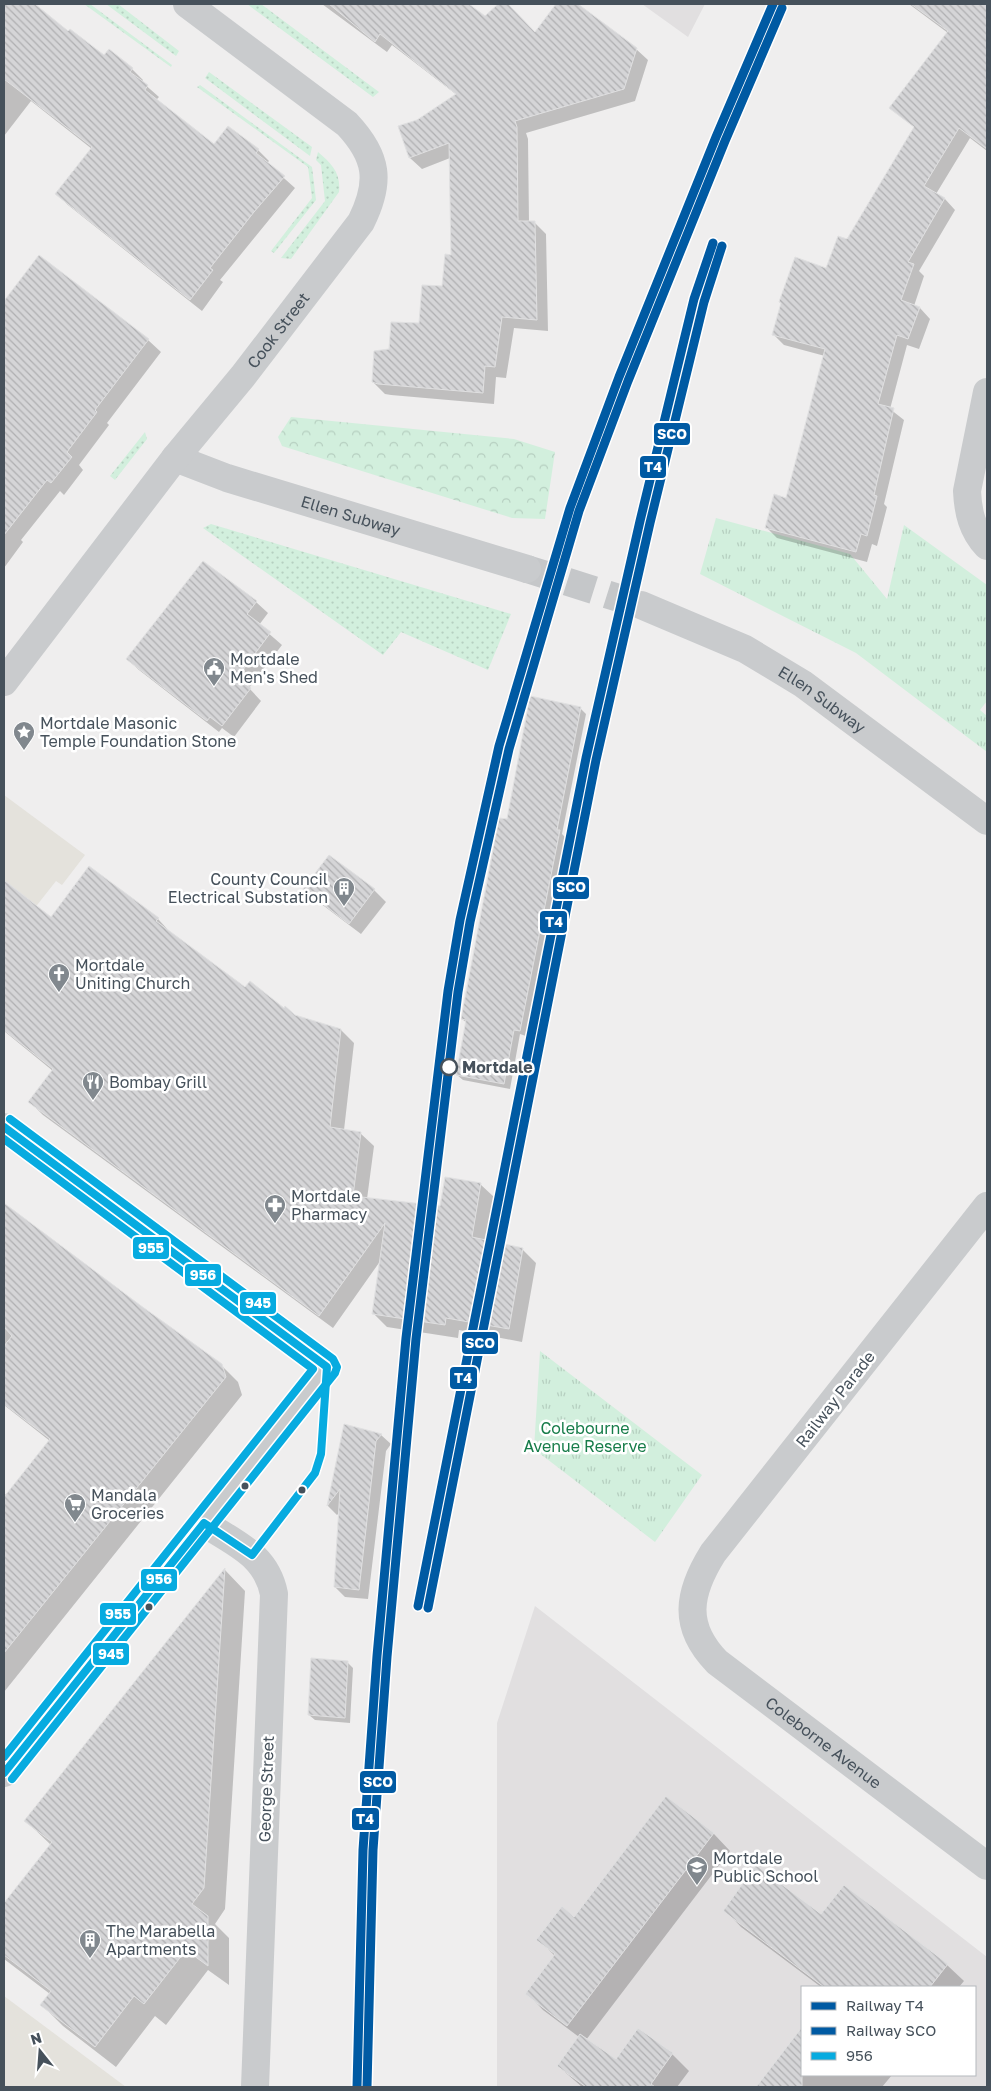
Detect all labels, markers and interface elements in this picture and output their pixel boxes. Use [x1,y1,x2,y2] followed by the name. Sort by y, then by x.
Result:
[243,288,314,372] street label: Cook Street
[653,422,691,446] line badge: SCO
[657,425,687,442] text: SCO
[639,455,667,479] line badge: T4
[644,458,662,475] text: T4
[299,491,403,540] street label: Ellen Subway
[230,649,318,687] place label: Mortdale Men's Shed
[202,656,226,687] public building icon: Mortdale Men's Shed
[775,661,870,737] street label: Ellen Subway
[40,713,236,751] place label: Mortdale Masonic Temple Foundation Stone
[12,720,36,751] place icon: Mortdale Masonic Temple Foundation Stone
[168,869,328,907] place label: County Council Electrical Substation
[332,876,356,907] building icon: County Council Electrical Substation
[552,876,590,900] line badge: SCO
[556,878,586,895] text: SCO
[539,910,568,934] line badge: T4
[545,913,563,930] text: T4
[75,955,190,993] place label: Mortdale Uniting Church
[47,962,71,993] church icon: Mortdale Uniting Church
[462,1057,533,1077] place label: Mortdale
[440,1058,458,1076] marker: Mortdale
[81,1070,105,1101] restaurant icon: Bombay Grill
[109,1072,207,1092] place label: Bombay Grill
[291,1186,367,1224] place label: Mortdale Pharmacy
[263,1193,287,1224] pharmacy icon: Mortdale Pharmacy
[132,1236,170,1260] line badge: 955
[138,1239,164,1256] text: 955
[184,1263,222,1287] line badge: 956
[190,1266,216,1283] text: 956
[239,1291,277,1315] line badge: 945
[245,1294,272,1311] text: 945
[461,1331,499,1355] line badge: SCO
[465,1334,495,1351] text: SCO
[791,1347,879,1451] street label: Railway Parade
[449,1366,478,1390] line badge: T4
[454,1369,472,1386] text: T4
[524,1418,646,1456] park label: Colebourne Avenue Reserve
[240,1481,250,1491] unlabelled marker
[91,1485,164,1523] place label: Mandala Groceries
[297,1485,307,1495] unlabelled marker
[63,1492,87,1523] supermarket icon: Mandala Groceries
[140,1568,178,1592] line badge: 956
[146,1570,172,1587] text: 956
[99,1602,137,1626] line badge: 955
[144,1602,154,1612] unlabelled marker
[105,1605,131,1622] text: 955
[92,1642,130,1666] line badge: 945
[98,1645,125,1662] text: 945
[762,1692,885,1793] street label: Coleborne Avenue
[254,1735,278,1843] street label: George Street
[359,1770,397,1794] line badge: SCO
[363,1773,393,1790] text: SCO
[351,1807,380,1831] line badge: T4
[356,1810,374,1827] text: T4
[713,1848,818,1886] place label: Mortdale Public School
[685,1855,709,1886] school or university icon: Mortdale Public School
[106,1921,215,1959] place label: The Marabella Apartments
[78,1928,102,1959] building icon: The Marabella Apartments
[801,1986,976,2076] legend
[846,1996,924,2014] text: Railway T4
[846,2021,936,2039] text: Railway SCO
[15,2026,65,2076] north arrow
[28,2028,44,2048] text: N
[846,2046,873,2064] text: 956

